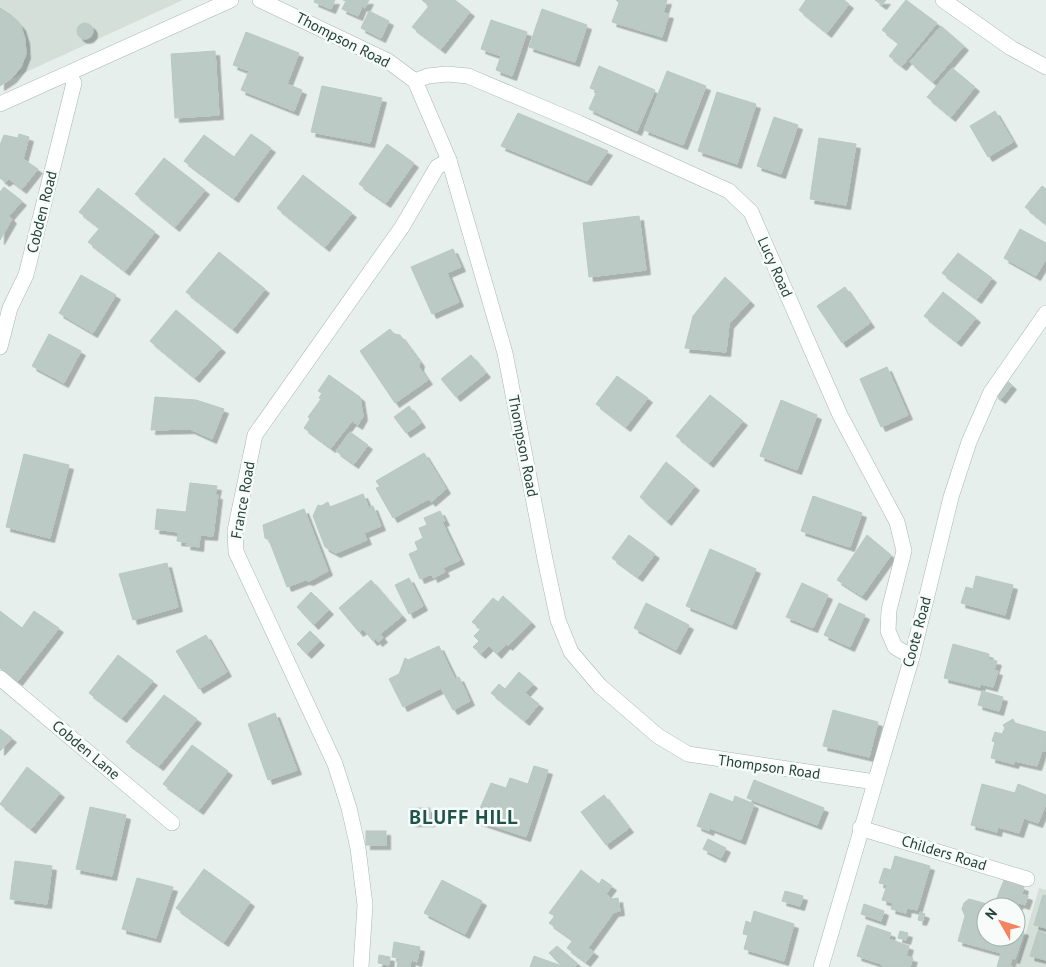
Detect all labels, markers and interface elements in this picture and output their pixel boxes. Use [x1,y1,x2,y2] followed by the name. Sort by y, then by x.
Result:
[293,8,394,71] street label: Thompson Road
[22,169,61,255] street label: Cobden Road
[754,234,797,300] street label: Lucy Road
[504,393,543,498] street label: Thompson Road
[226,460,259,540] street label: France Road
[898,594,935,669] street label: Coote Road
[48,716,124,784] street label: Cobden Lane
[717,750,821,783] street label: Thompson Road
[409,804,519,830] district label: BLUFF HILL
[899,831,989,874] street label: Childers Road
[976,897,1026,947] north arrow
[981,905,1001,923] text: N

